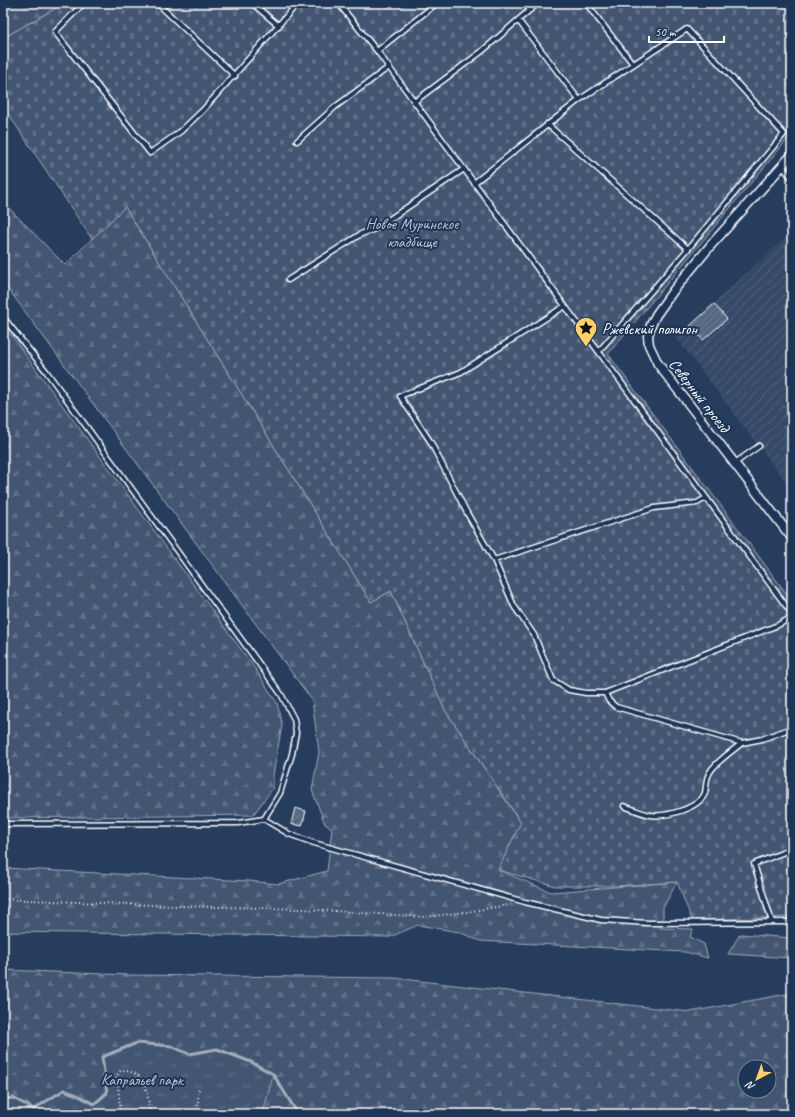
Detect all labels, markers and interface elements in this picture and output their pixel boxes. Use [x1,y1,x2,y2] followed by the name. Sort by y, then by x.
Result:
[649,18,724,44] scale bar
[655,24,677,40] text: 50 m
[366,214,460,252] park label: Новое Муринское кладбище
[573,315,599,348] place icon: Ржевский полигон
[602,319,698,339] place label: Ржевский полигон
[664,355,735,437] street label: Северный проезд
[737,1059,777,1099] north arrow
[101,1070,184,1090] park label: Капральев парк
[742,1078,758,1094] text: N

